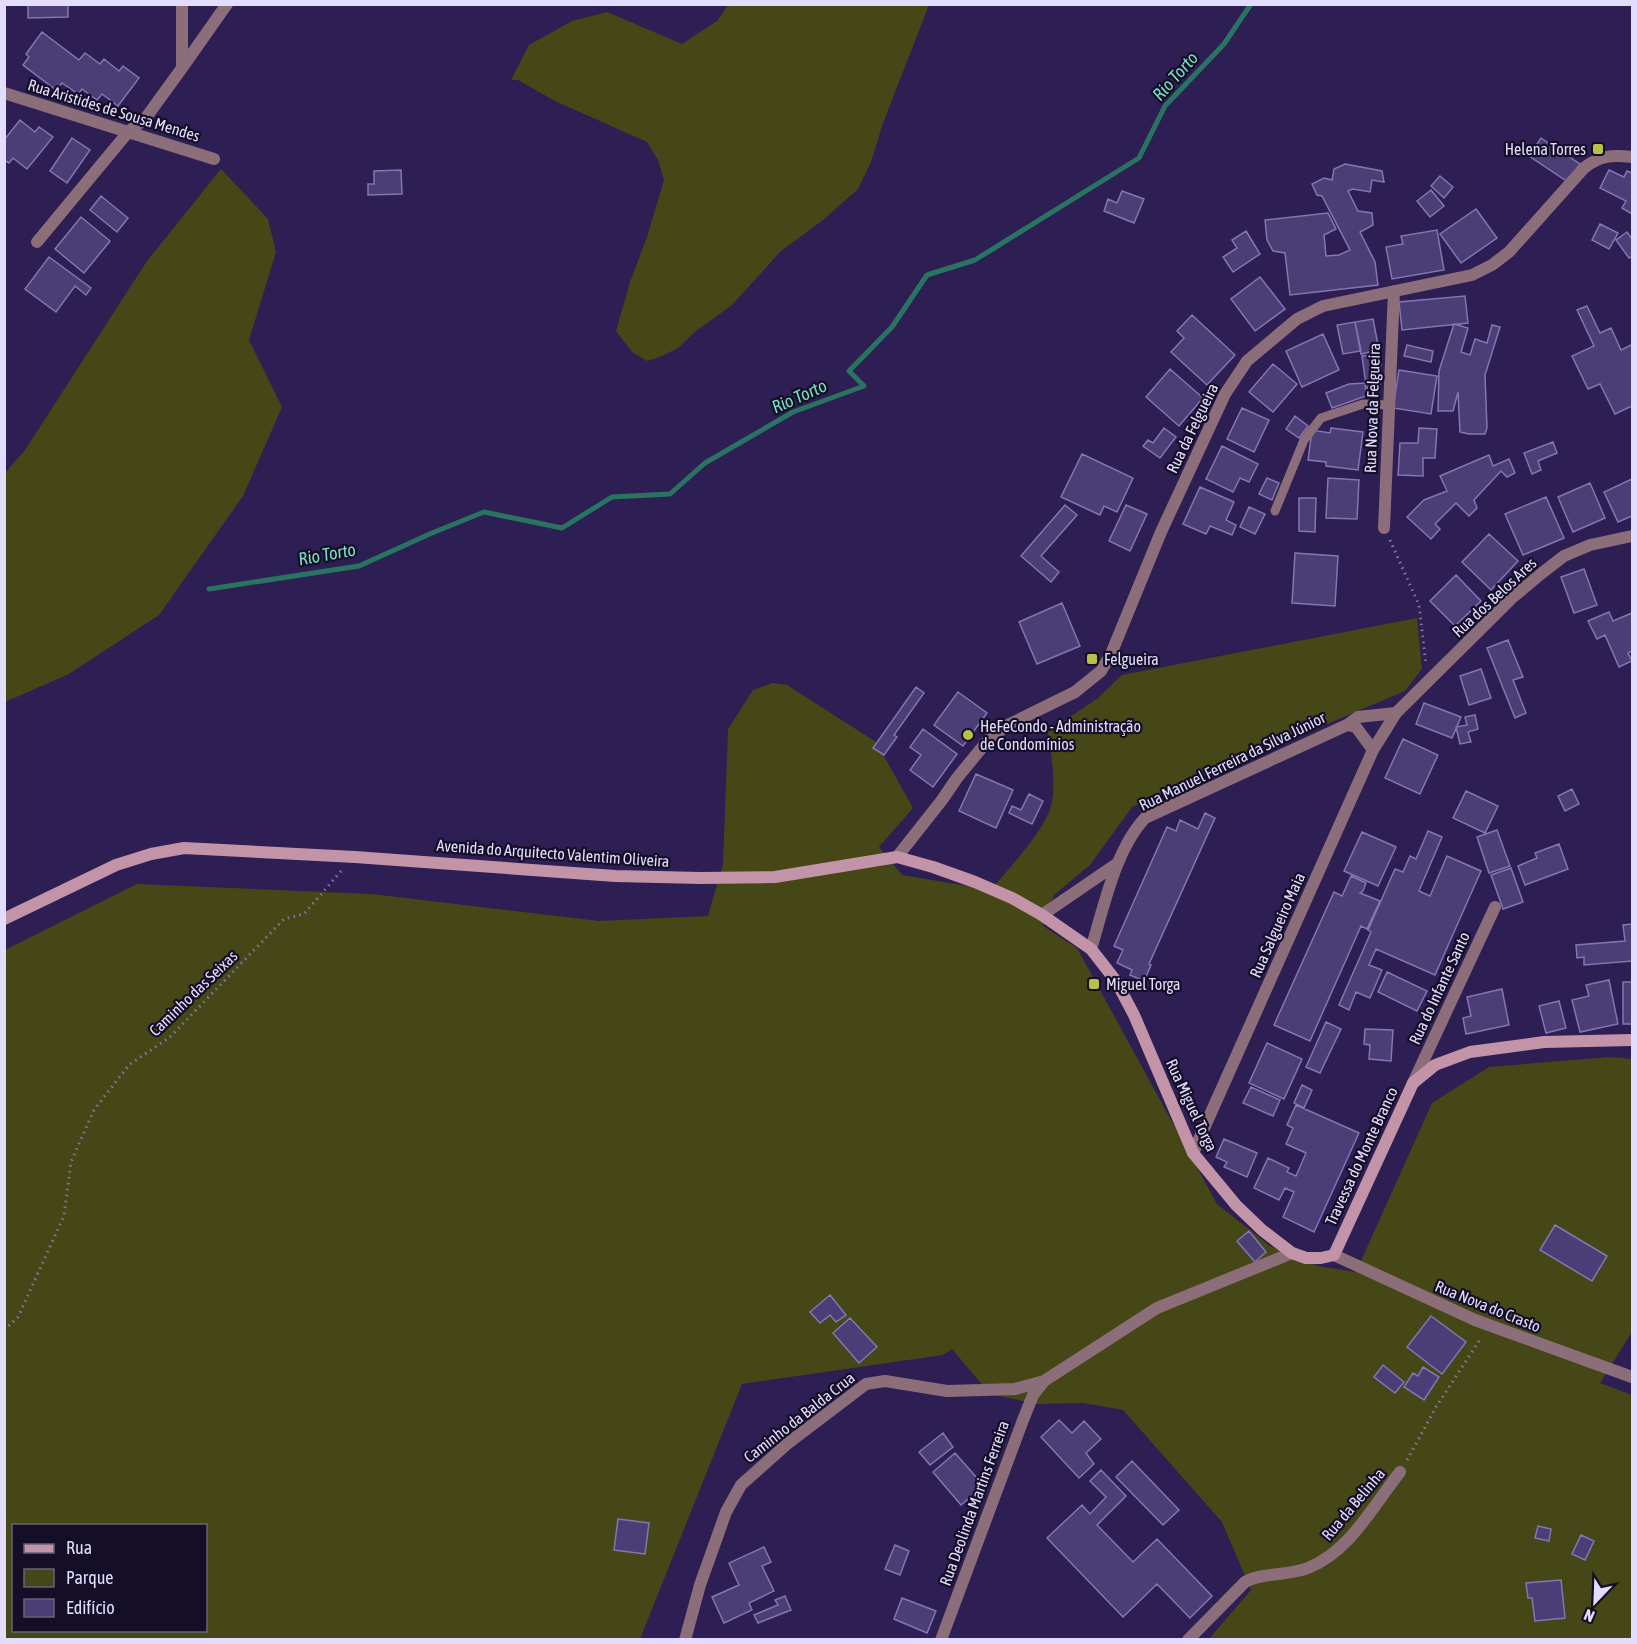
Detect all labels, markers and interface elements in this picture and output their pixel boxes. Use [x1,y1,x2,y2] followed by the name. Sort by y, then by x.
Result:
[1148,47,1202,105] water label: Rio Torto
[26,75,202,145] street label: Rua Aristides de Sousa Mendes
[1505,140,1586,158] place label: Helena Torres
[1591,142,1605,156] marker: Helena Torres
[1361,343,1384,473] street label: Rua Nova da Felgueira
[768,375,830,417] water label: Rio Torto
[1163,380,1222,476] street label: Rua da Felgueira
[297,539,357,569] water label: Rio Torto
[1448,553,1540,640] street label: Rua dos Belos Ares
[1104,650,1159,669] place label: Felgueira
[1085,652,1099,666] marker: Felgueira
[1136,708,1328,814] street label: Rua Manuel Ferreira da Silva Júnior
[980,717,1141,753] place label: HeFeCondo - Administração de Condomínios
[961,728,975,742] marker: HeFeCondo - Administração de Condomínios
[436,836,670,871] street label: Avenida do Arquitecto Valentim Oliveira
[1246,870,1309,981] street label: Rua Salgueiro Maia
[1405,929,1473,1047] street label: Rua do Infante Santo
[145,946,241,1039] street label: Caminho das Seixas
[1106,975,1181,994] place label: Miguel Torga
[1087,977,1101,991] marker: Miguel Torga
[1162,1056,1221,1154] street label: Rua Miguel Torga
[1321,1084,1401,1228] street label: Travessa do Monte Branco
[1433,1277,1543,1335] street label: Rua Nova do Crasto
[740,1368,858,1466] street label: Caminho da Balda Crua
[936,1418,1012,1588] street label: Rua Deolinda Martins Ferreira
[1318,1464,1388,1544] street label: Rua da Belinha
[12,1524,207,1632] legend
[66,1537,92,1558] text: Rua
[66,1567,114,1588] text: Parque
[1565,1572,1625,1632] north arrow
[66,1597,115,1618] text: Edifício
[1581,1606,1597,1626] text: N

